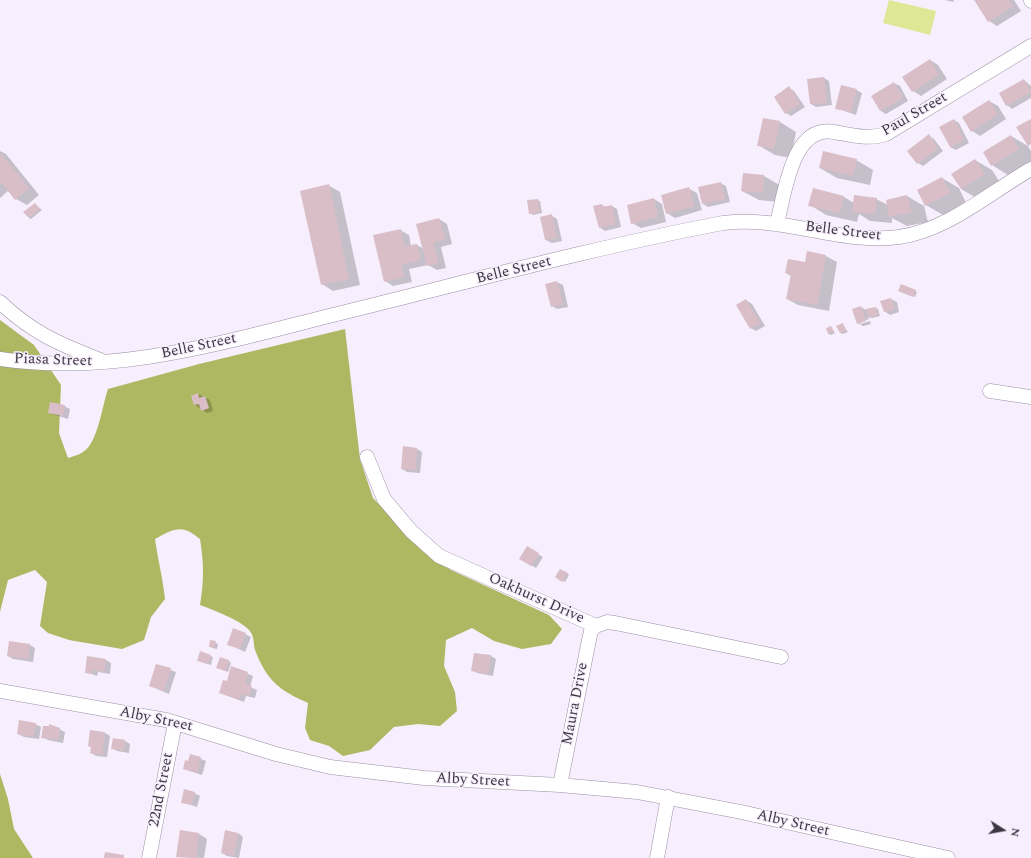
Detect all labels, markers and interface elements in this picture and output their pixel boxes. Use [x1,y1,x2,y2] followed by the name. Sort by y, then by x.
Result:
[879,89,951,141] street label: Paul Street
[804,218,882,246] street label: Belle Street
[475,253,553,289] street label: Belle Street
[160,330,238,364] street label: Belle Street
[13,351,93,371] street label: Piasa Street
[485,570,587,628] street label: Oakhurst Drive
[559,661,593,747] street label: Maura Drive
[118,703,194,737] street label: Alby Street
[146,751,178,829] street label: 22nd Street
[435,770,511,792] street label: Alby Street
[755,807,831,841] street label: Alby Street
[983,810,1023,850] north arrow
[1006,826,1024,838] text: N

